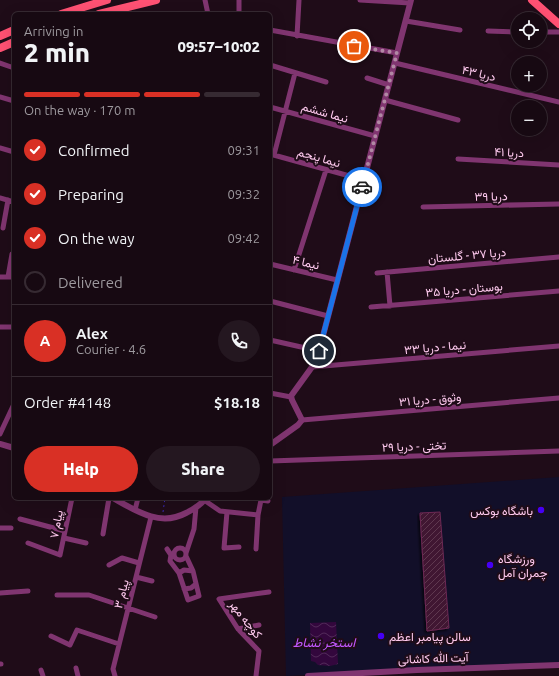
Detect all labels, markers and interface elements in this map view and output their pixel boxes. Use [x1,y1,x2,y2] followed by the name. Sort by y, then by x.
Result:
[511,12,547,136] map controls
[511,12,547,48] button: locate
[24,24,83,38] text: Arriving in
[337,29,371,63] pin
[343,35,365,57] icon: bag
[24,38,90,67] text: 2 min
[177,38,260,55] text: 09:57–10:02
[511,56,547,92] button: +
[460,63,497,85] street label: دریا ۴۳
[300,99,350,127] street label: نیما ششم
[511,100,547,136] button: −
[24,103,136,117] text: On the way · 170 m
[24,139,46,161] icon: check
[58,142,130,159] text: Confirmed
[227,143,260,157] text: 09:31
[295,145,342,171] street label: نیما پنجم
[494,145,524,161] street label: دریا ۴۱
[342,167,382,207] courier
[351,176,373,198] icon: car
[24,183,46,205] icon: check
[58,186,124,203] text: Preparing
[227,187,260,201] text: 09:32
[474,189,508,205] street label: دریا ۳۹
[24,227,46,249] icon: check
[58,230,134,247] text: On the way
[227,231,260,245] text: 09:42
[427,245,507,267] street label: دریا ۳۷ - گلستان
[291,253,321,272] street label: نیما ۴
[58,274,123,291] text: Delivered
[425,279,503,301] street label: بوستان - دریا ۳۵
[218,320,260,362] button: phone
[76,325,108,342] text: Alex
[40,332,50,349] text: A
[302,334,336,368] pin
[404,338,467,358] street label: نیما - دریا ۳۳
[308,340,330,362] icon: home
[76,342,146,356] text: Courier · 4.6
[398,390,462,410] street label: وثوق - دریا ۳۱
[24,394,111,411] text: Order #4148
[214,394,260,411] text: $18.18
[382,438,447,456] street label: تختی - دریا ۲۹
[24,446,138,492] button: Help
[146,446,260,492] button: Share
[470,504,533,519] place label: باشگاه‌ بوکس
[536,505,546,515] marker: باشگاه‌ بوکس
[47,509,67,540] street label: پیام ۷
[498,552,548,581] place label: ورزشگاه چمران آمل
[485,560,495,570] marker: ورزشگاه چمران آمل
[111,578,133,610] street label: پيام ۳
[225,597,265,642] street label: کوچه مهر
[389,630,471,645] place label: سالن پیامبر اعظم
[376,631,386,641] marker: سالن پیامبر اعظم
[293,635,357,651] water label: استخر نشاط
[398,650,470,668] street label: آیت الله کاشانی

